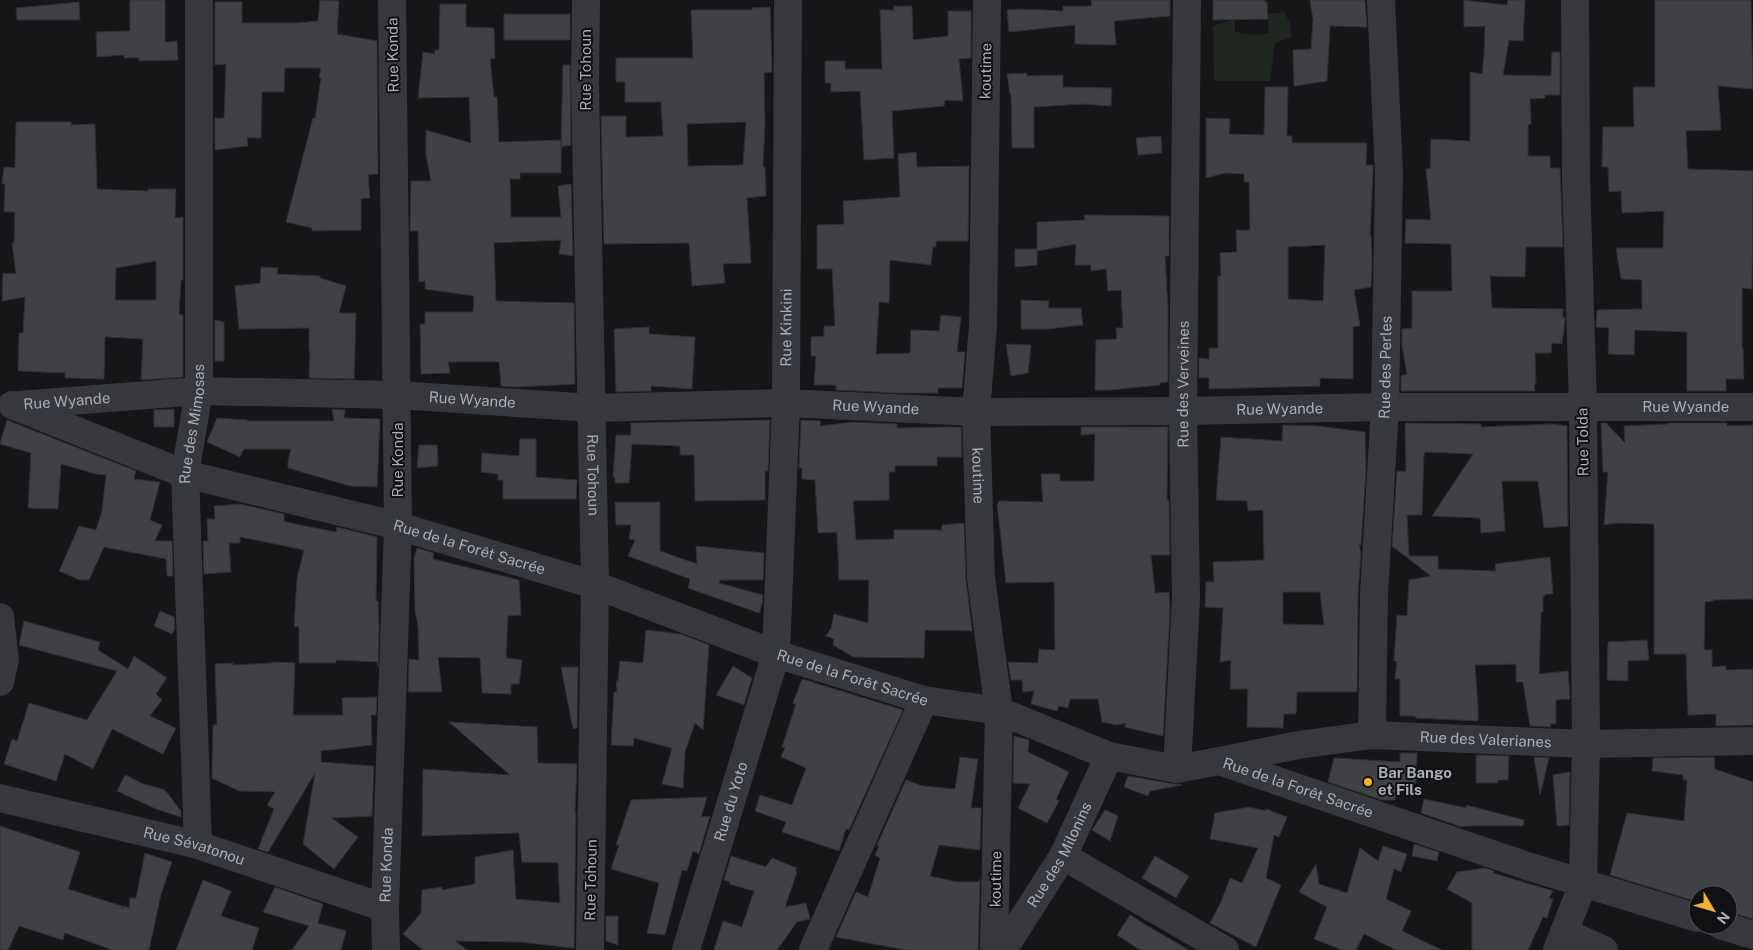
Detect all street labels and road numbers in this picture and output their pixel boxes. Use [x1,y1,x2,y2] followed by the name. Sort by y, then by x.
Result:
[383,17,402,93] street label: Rue Konda
[577,29,594,111] street label: Rue Tohoun
[977,43,994,99] street label: koutime
[777,288,795,367] street label: Rue Kinkini
[1375,316,1395,419] street label: Rue des Perles
[1174,321,1192,448] street label: Rue des Verveines
[176,364,208,484] street label: Rue des Mimosas
[428,388,516,411] street label: Rue Wyande
[23,389,111,413] street label: Rue Wyande
[832,396,920,417] street label: Rue Wyande
[1642,398,1729,415] street label: Rue Wyande
[1236,399,1323,418] street label: Rue Wyande
[1573,408,1592,476] street label: Rue Tolda
[389,423,406,497] street label: Rue Konda
[584,434,603,516] street label: Rue Tohoun
[969,447,988,504] street label: koutime
[392,516,548,578] street label: Rue de la Forêt Sacrée
[775,646,931,709] street label: Rue de la Forêt Sacrée
[1419,728,1552,751] street label: Rue des Valerianes
[1221,754,1376,821] street label: Rue de la Forêt Sacrée
[710,760,751,843] street label: Rue du Yoto
[1023,799,1095,910] street label: Rue des Milonins
[142,823,247,868] street label: Rue Sévatonou
[376,827,396,903] street label: Rue Konda
[581,839,600,921] street label: Rue Tohoun
[987,851,1004,907] street label: koutime

